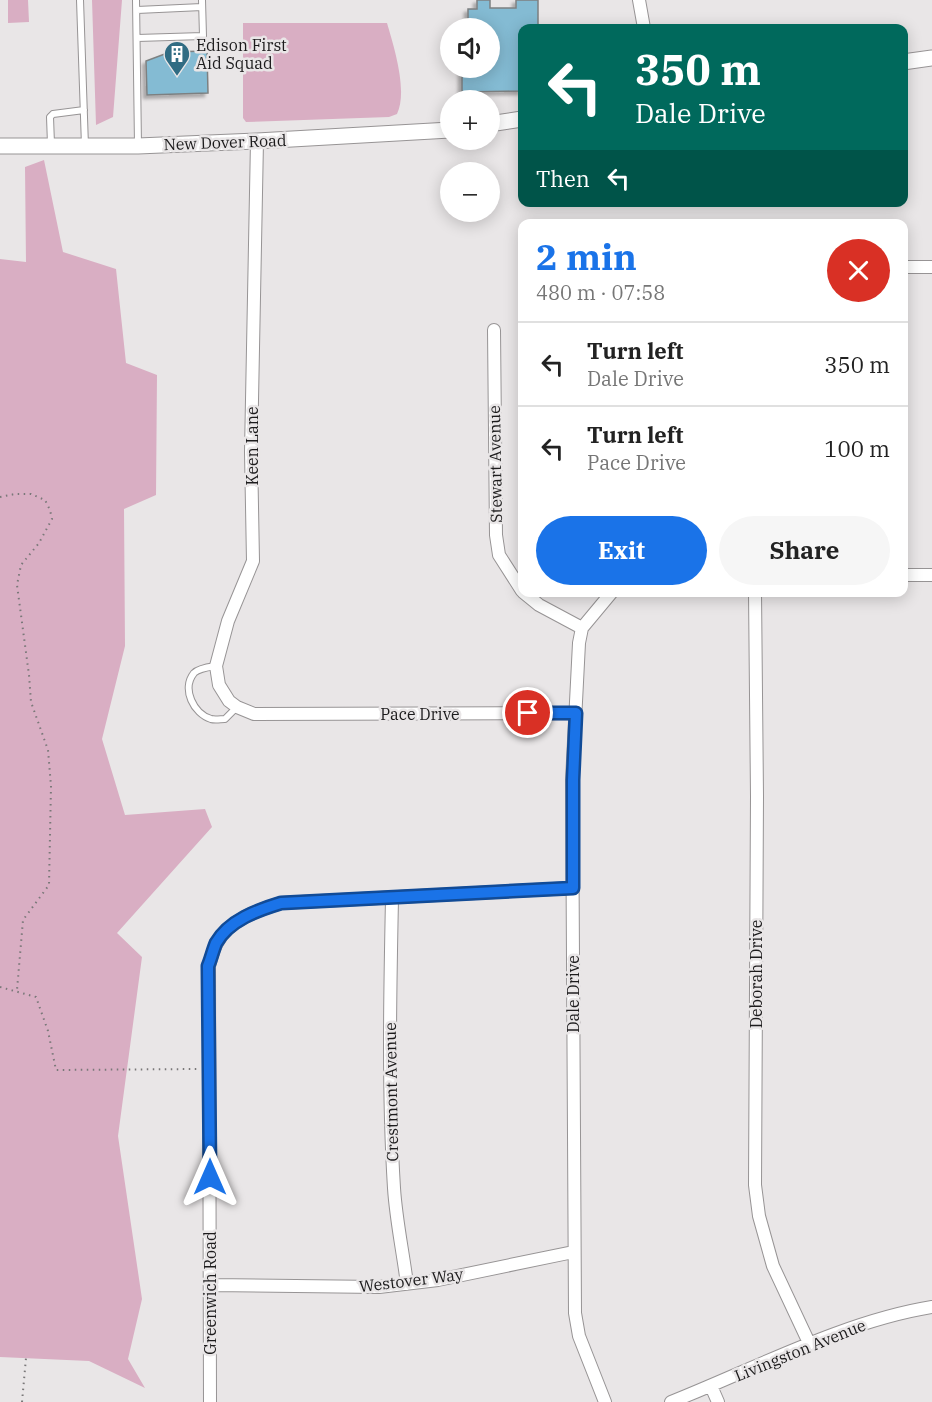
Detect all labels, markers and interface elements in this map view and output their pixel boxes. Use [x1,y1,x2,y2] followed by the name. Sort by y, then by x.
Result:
[440,18,500,222] map controls
[440,18,500,78] button: sound
[196,35,287,73] place label: Edison First Aid Squad
[162,39,192,77] building icon: Edison First Aid Squad
[635,42,761,97] text: 350 m
[536,48,614,126] icon: left
[440,90,500,150] button: +
[635,95,766,130] text: Dale Drive
[163,130,287,154] street label: New Dover Road
[440,162,500,222] button: −
[602,162,635,195] icon: left
[536,164,590,193] text: Then
[536,233,637,280] text: 2 min
[827,239,890,302] button: close
[536,279,665,306] text: 480 m · 07:58
[587,336,683,365] text: Turn left
[536,348,569,381] icon: left
[824,350,890,379] text: 350 m
[587,365,684,392] text: Dale Drive
[484,405,506,523] street label: Stewart Avenue
[242,406,262,486] street label: Keen Lane
[587,420,683,449] text: Turn left
[536,432,569,465] icon: left
[824,434,890,463] text: 100 m
[587,449,686,476] text: Pace Drive
[536,516,707,585] button: Exit
[719,516,890,585] button: Share
[502,687,553,738] pin
[511,696,544,729] icon: arrive
[380,704,460,724] street label: Pace Drive
[746,920,766,1028] street label: Deborah Drive
[563,955,583,1033] street label: Dale Drive
[380,1022,402,1162] street label: Crestmont Avenue
[178,1145,242,1209] position arrow
[200,1231,220,1355] street label: Greenwich Road
[358,1264,465,1296] street label: Westover Way
[732,1315,868,1385] street label: Livingston Avenue

